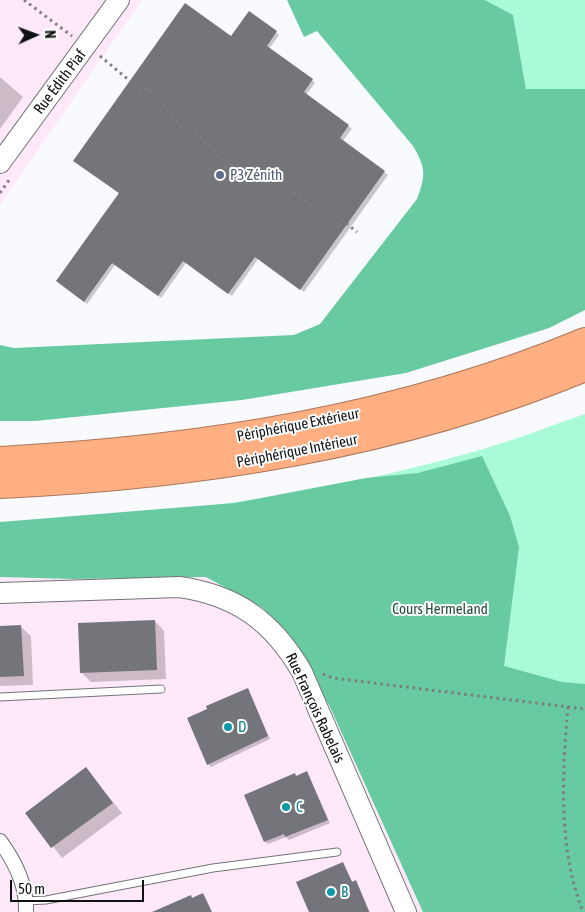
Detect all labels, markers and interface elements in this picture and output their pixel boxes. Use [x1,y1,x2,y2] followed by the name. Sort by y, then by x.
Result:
[10,10,60,60] north arrow
[42,30,58,39] text: N
[30,46,90,118] street label: Rue Édith Piaf
[230,166,282,184] place label: P3 Zénith
[214,169,226,181] marker: P3 Zénith
[235,404,361,446] street label: Périphérique Extérieur
[235,430,359,472] street label: Périphérique Intérieur
[392,600,488,618] park label: Cours Hermeland
[282,650,348,766] street label: Rue François Rabelais
[238,718,246,736] place label: D
[222,721,234,733] marker: D
[296,798,303,816] place label: C
[280,801,292,813] marker: C
[12,870,146,902] scale bar
[18,880,45,897] text: 50 m
[341,883,348,901] place label: B
[325,886,337,898] marker: B

